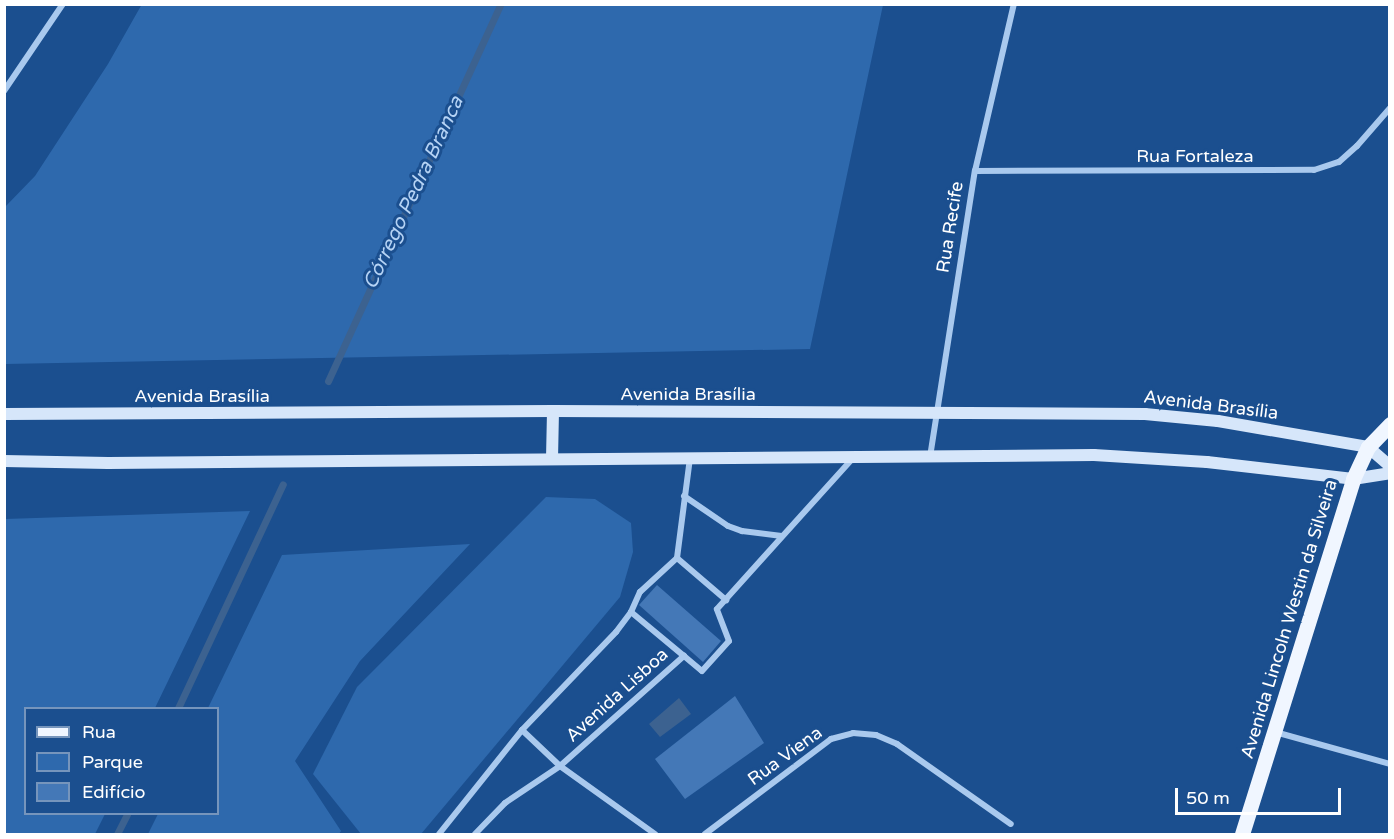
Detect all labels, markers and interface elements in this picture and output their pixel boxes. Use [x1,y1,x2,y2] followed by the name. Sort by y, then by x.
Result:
[359,93,469,293] water label: Córrego Pedra Branca
[1136,145,1254,167] street label: Rua Fortaleza
[932,180,968,274] street label: Rua Recife
[620,383,756,405] street label: Avenida Brasília
[134,385,270,407] street label: Avenida Brasília
[1142,386,1280,424] street label: Avenida Brasília
[1236,477,1342,761] street label: Avenida Lincoln Westin da Silveira
[562,644,672,746] street label: Avenida Lisboa
[24,707,219,815] legend
[82,721,116,743] text: Rua
[744,722,826,790] street label: Rua Viena
[82,751,143,773] text: Parque
[1178,776,1344,814] scale bar
[82,781,145,803] text: Edifício
[1186,787,1230,809] text: 50 m

